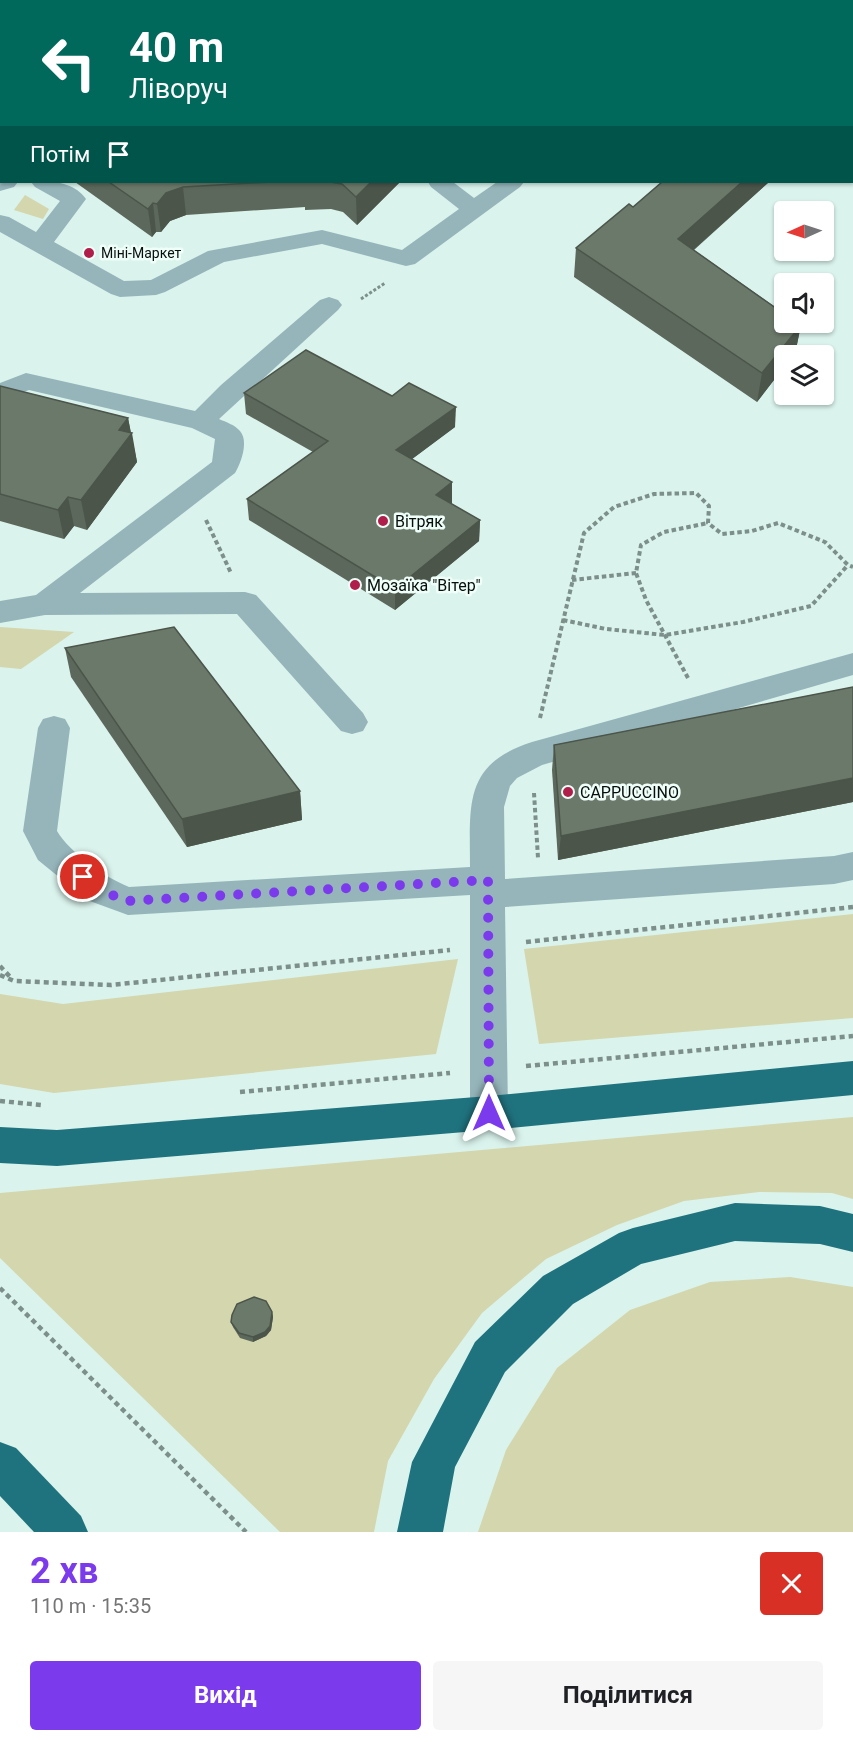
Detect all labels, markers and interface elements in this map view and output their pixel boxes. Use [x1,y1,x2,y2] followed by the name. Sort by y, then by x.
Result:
[129,23,224,72] text: 40 m
[30,24,108,102] icon: left
[129,73,228,105] text: Ліворуч
[102,138,135,171] icon: arrive
[30,142,90,167] text: Потім
[774,201,834,261] north arrow
[774,201,834,405] map controls
[101,245,181,261] place label: Міні-Маркет
[82,246,96,260] marker: Міні-Маркет
[774,273,834,333] button: sound
[774,345,834,405] button: layers
[395,512,443,531] place label: Вітряк
[376,514,390,528] marker: Вітряк
[367,576,481,595] place label: Мозаїка "Вітер"
[348,578,362,592] marker: Мозаїка "Вітер"
[580,783,679,802] place label: CAPPUCCINO
[561,785,575,799] marker: CAPPUCCINO
[57,851,108,902] pin
[66,860,99,893] icon: arrive
[457,1081,521,1145] position arrow
[30,1550,98,1592] text: 2 хв
[760,1552,823,1615] button: close
[30,1594,151,1618] text: 110 m · 15:35
[30,1661,421,1730] button: Вихід
[433,1661,823,1730] button: Поділитися

